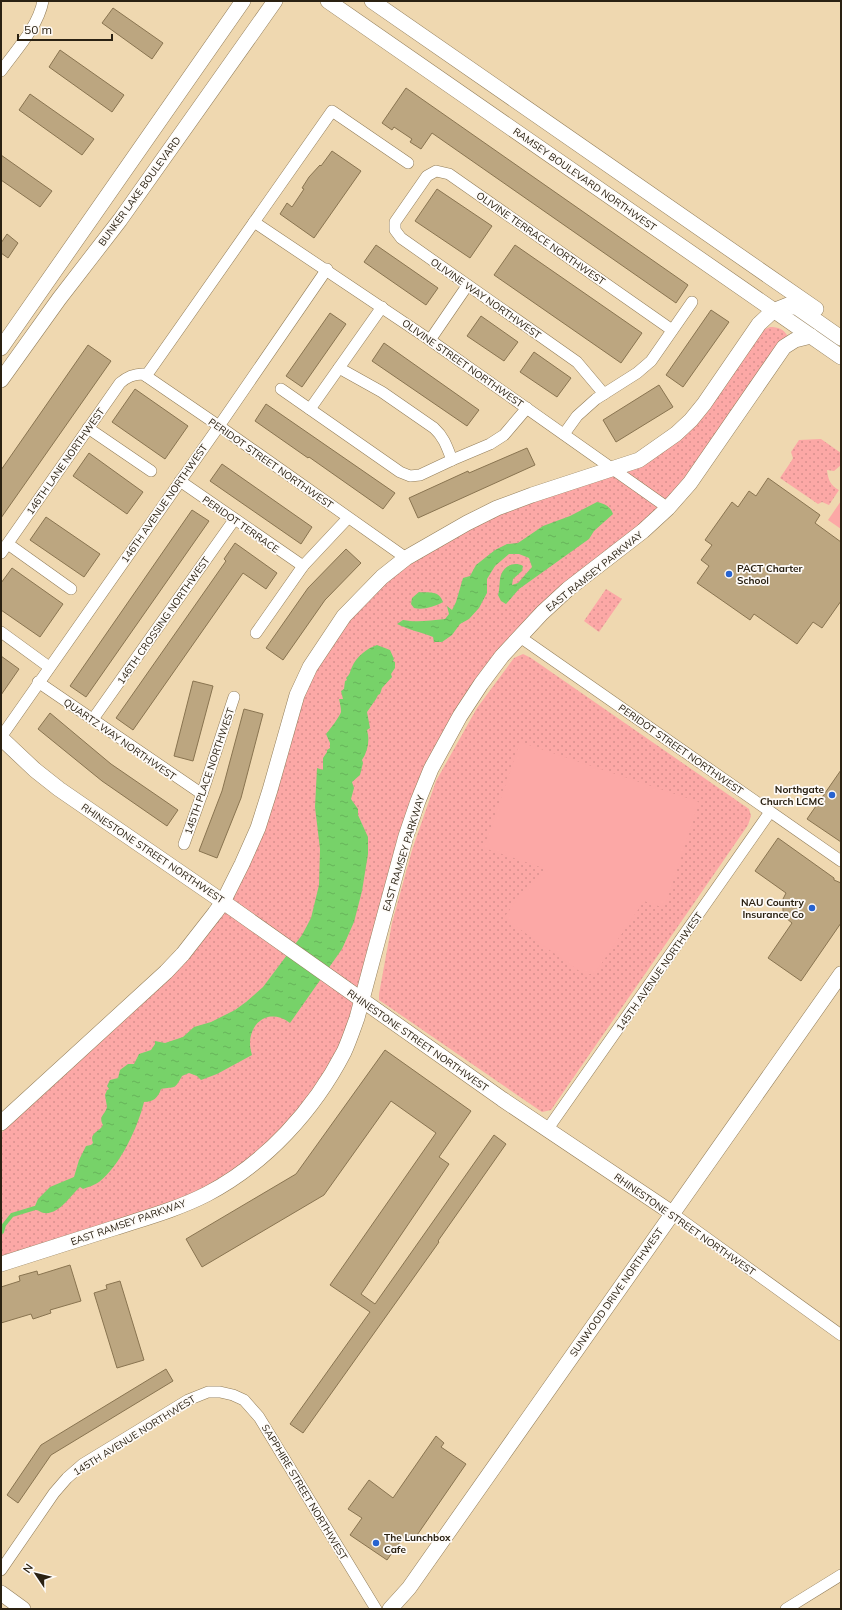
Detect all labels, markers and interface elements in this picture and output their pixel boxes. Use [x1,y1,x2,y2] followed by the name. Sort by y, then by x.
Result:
[18,16,112,42] scale bar
[24,22,52,37] text: 50 m
[511,125,659,234] street label: RAMSEY BOULEVARD NORTHWEST
[95,134,183,249] street label: BUNKER LAKE BOULEVARD
[474,189,608,288] street label: OLIVINE TERRACE NORTHWEST
[428,255,543,342] street label: OLIVINE WAY NORTHWEST
[399,316,526,410] street label: OLIVINE STREET NORTHWEST
[24,405,107,517] street label: 146TH LANE NORTHWEST
[206,415,336,512] street label: PERIDOT STREET NORTHWEST
[118,441,210,565] street label: 146TH AVENUE NORTHWEST
[200,493,282,556] street label: PERIDOT TERRACE
[543,528,646,614] street label: EAST RAMSEY PARKWAY
[114,554,213,687] street label: 146TH CROSSING NORTHWEST
[737,562,802,587] place label: PACT Charter School
[724,569,734,579] marker: PACT Charter School
[61,696,178,783] street label: QUARTZ WAY NORTHWEST
[616,701,746,798] street label: PERIDOT STREET NORTHWEST
[182,706,237,836] street label: 145TH PLACE NORTHWEST
[760,783,825,808] place label: Northgate Church LCMC
[827,790,837,800] marker: Northgate Church LCMC
[380,793,428,913] street label: EAST RAMSEY PARKWAY
[79,801,227,906] street label: RHINESTONE STREET NORTHWEST
[741,896,805,921] place label: NAU Country Insurance Co
[807,903,817,913] marker: NAU Country Insurance Co
[613,909,705,1033] street label: 145TH AVENUE NORTHWEST
[344,986,491,1094] street label: RHINESTONE STREET NORTHWEST
[611,1170,758,1278] street label: RHINESTONE STREET NORTHWEST
[69,1196,188,1248] street label: EAST RAMSEY PARKWAY
[567,1225,666,1359] street label: SUNWOOD DRIVE NORTHWEST
[71,1392,198,1479] street label: 145TH AVENUE NORTHWEST
[259,1422,350,1563] street label: SAPPHIRE STREET NORTHWEST
[384,1531,451,1556] place label: The Lunchbox Cafe
[371,1538,381,1548] marker: The Lunchbox Cafe
[16,1554,56,1594] north arrow
[20,1561,36,1576] text: N

